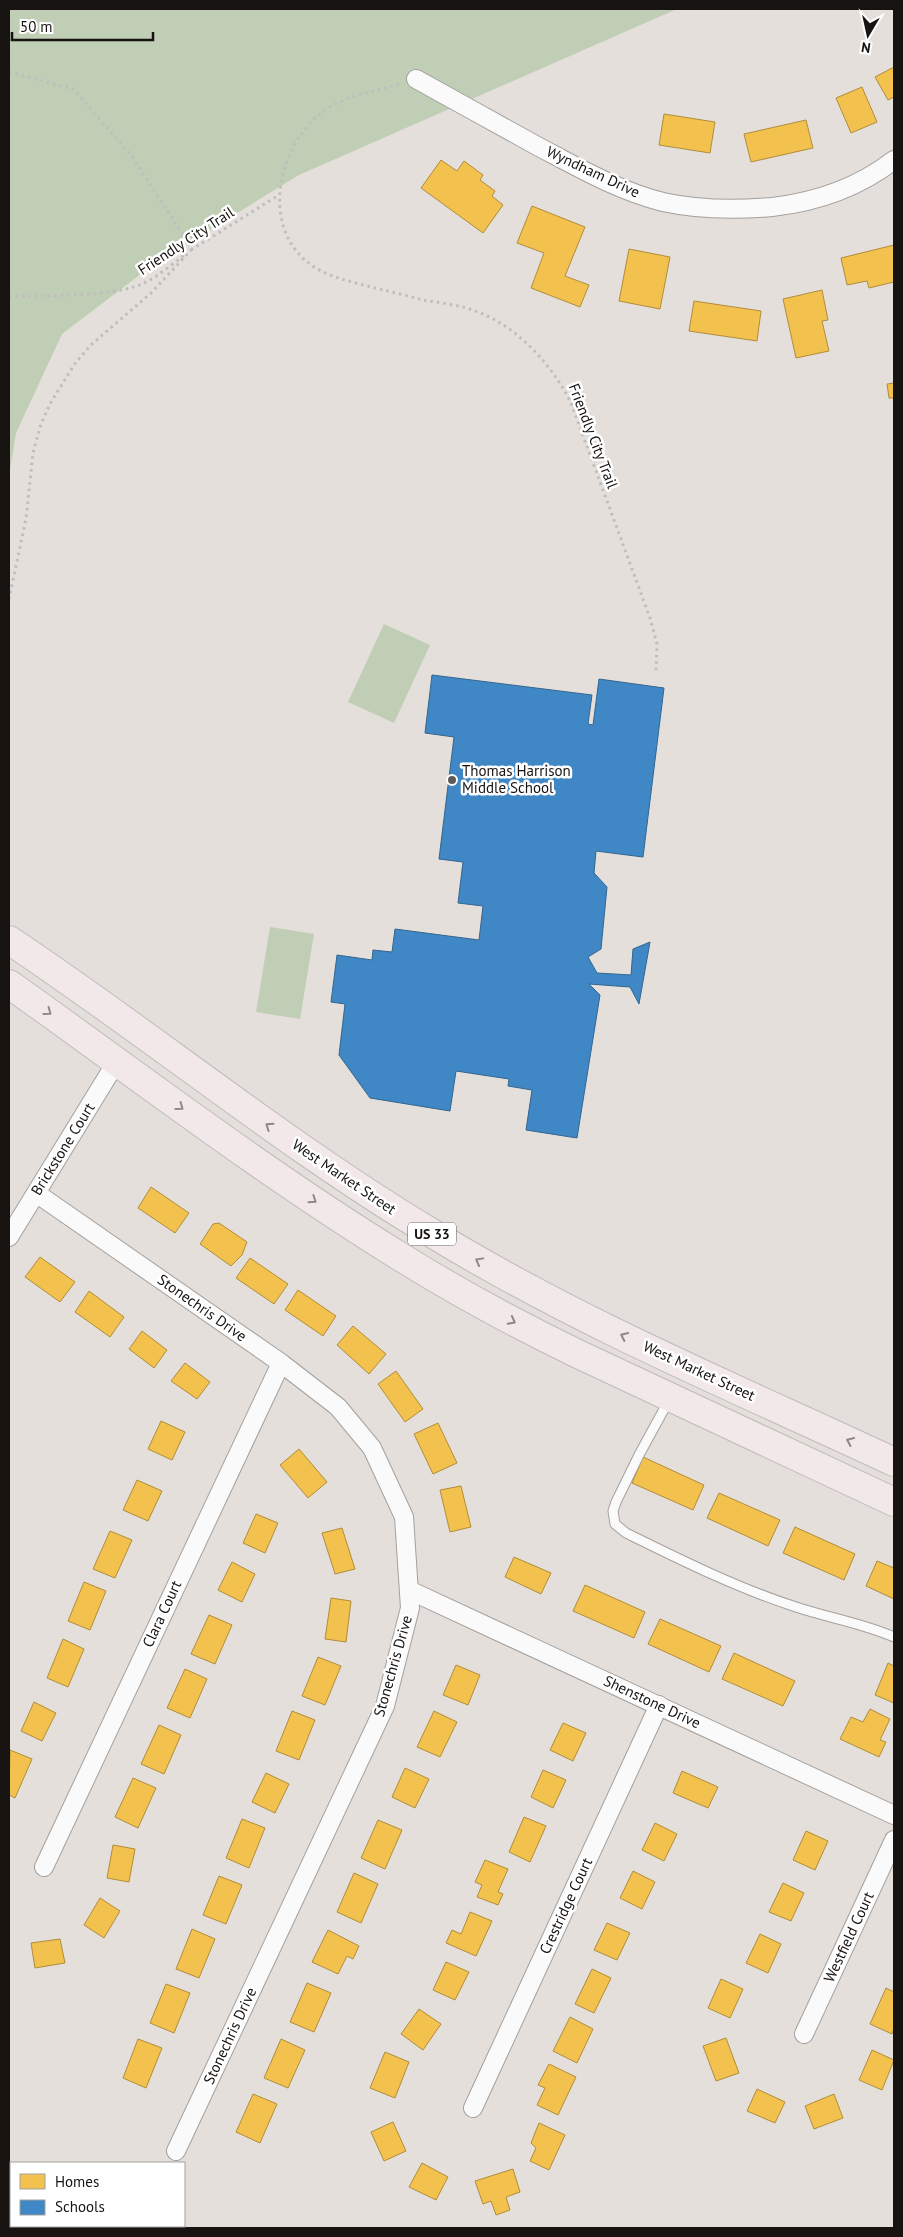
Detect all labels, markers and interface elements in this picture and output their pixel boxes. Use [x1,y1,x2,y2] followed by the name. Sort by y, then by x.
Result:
[12,10,154,42] scale bar
[843,10,893,60] north arrow
[20,17,53,36] text: 50 m
[860,38,872,57] text: N
[543,142,643,201] street label: Wyndham Drive
[134,202,238,279] street label: Friendly City Trail
[565,381,622,492] street label: Friendly City Trail
[462,761,571,797] place label: Thomas Harrison Middle School
[446,774,458,786] marker: Thomas Harrison Middle School
[43,1006,52,1015] one-way arrow
[27,1099,99,1199] street label: Brickstone Court
[175,1100,184,1110] one-way arrow
[265,1123,275,1132] one-way arrow
[289,1135,400,1218] street label: West Market Street
[308,1194,317,1203] one-way arrow
[408,1222,456,1246] road number: US 33
[476,1257,485,1267] one-way arrow
[154,1270,251,1345] street label: Stonechris Drive
[506,1315,515,1325] one-way arrow
[620,1332,629,1342] one-way arrow
[640,1336,758,1405] street label: West Market Street
[846,1437,855,1448] one-way arrow
[138,1577,185,1650] street label: Clara Court
[369,1613,416,1719] street label: Stonechris Drive
[601,1671,704,1732] street label: Shenstone Drive
[535,1855,596,1957] street label: Crestridge Court
[819,1888,878,1985] street label: Westfield Court
[199,1984,260,2087] street label: Stonechris Drive
[10,2162,185,2227] legend
[55,2172,99,2191] text: Homes
[55,2197,105,2216] text: Schools

